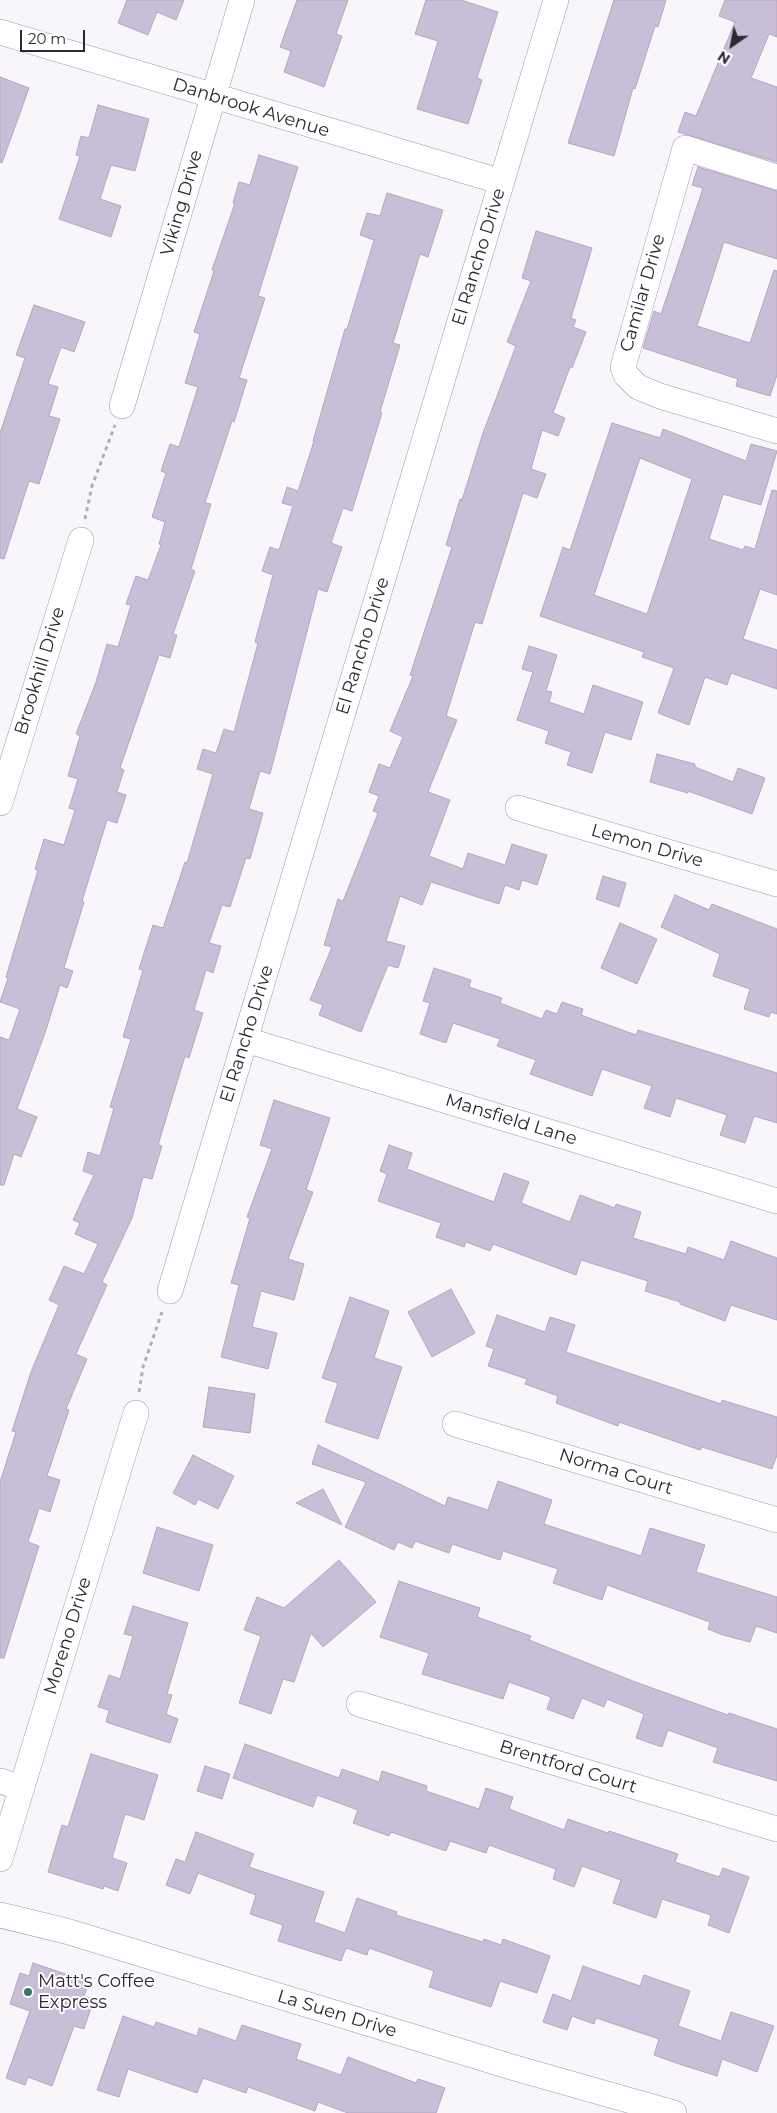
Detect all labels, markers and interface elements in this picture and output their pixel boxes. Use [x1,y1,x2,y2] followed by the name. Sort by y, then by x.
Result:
[22,20,88,52] scale bar
[707,20,757,70] north arrow
[28,29,66,48] text: 20 m
[714,47,733,68] text: N
[170,74,332,142] street label: Danbrook Avenue
[157,148,207,258] street label: Viking Drive
[448,186,510,328] street label: El Rancho Drive
[616,232,670,354] street label: Camilar Drive
[332,575,394,717] street label: El Rancho Drive
[10,605,70,737] street label: Brookhill Drive
[588,820,706,872] street label: Lemon Drive
[216,963,278,1105] street label: El Rancho Drive
[443,1090,579,1150] street label: Mansfield Lane
[556,1444,676,1500] street label: Norma Court
[40,1575,96,1697] street label: Moreno Drive
[497,1736,639,1798] street label: Brentford Court
[38,1971,155,2014] place label: Matt's Coffee Express
[22,1986,34,1998] marker: Matt's Coffee Express
[275,1986,399,2042] street label: La Suen Drive

